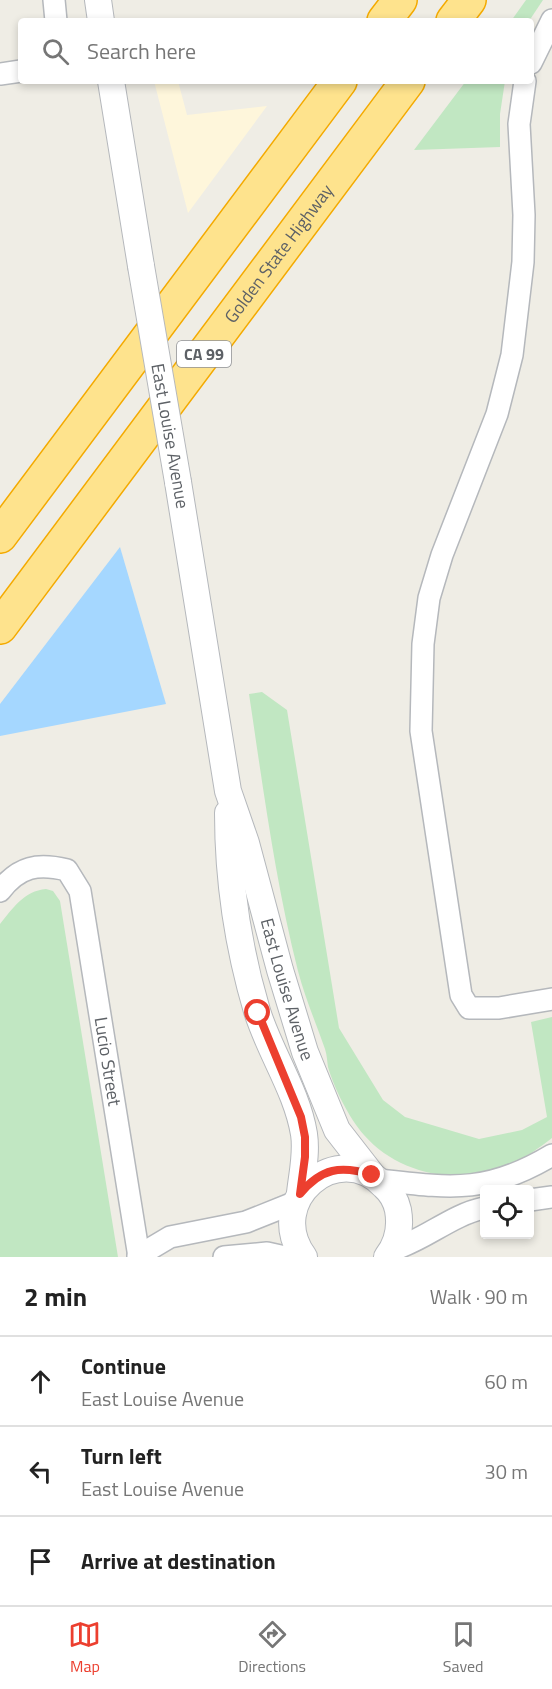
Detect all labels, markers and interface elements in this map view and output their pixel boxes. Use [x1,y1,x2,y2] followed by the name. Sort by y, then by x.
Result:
[18,18,534,84] search box
[87,34,196,68] text: Search here
[39,35,72,68] icon: search
[218,178,340,329] street label: Golden State Highway
[177,341,231,367] road number: CA 99
[144,361,197,511] street label: East Louise Avenue
[254,915,321,1065] street label: East Louise Avenue
[244,999,270,1025] route start
[87,1015,129,1109] street label: Lucio Street
[358,1161,384,1187] route end
[480,1185,534,1239] map controls
[480,1185,534,1239] button: locate
[24,1277,87,1316] text: 2 min
[430,1281,528,1312] text: Walk · 90 m
[81,1349,166,1383] text: Continue
[24,1365,57,1398] icon: ahead
[484,1366,528,1397] text: 60 m
[81,1383,244,1414] text: East Louise Avenue
[81,1439,162,1473] text: Turn left
[24,1455,57,1488] icon: left
[484,1456,528,1487] text: 30 m
[81,1473,244,1504] text: East Louise Avenue
[81,1544,276,1578] text: Arrive at destination
[24,1545,57,1578] icon: arrive
[68,1618,101,1678] tab: Map
[238,1618,306,1678] tab: Directions
[443,1618,484,1678] tab: Saved

